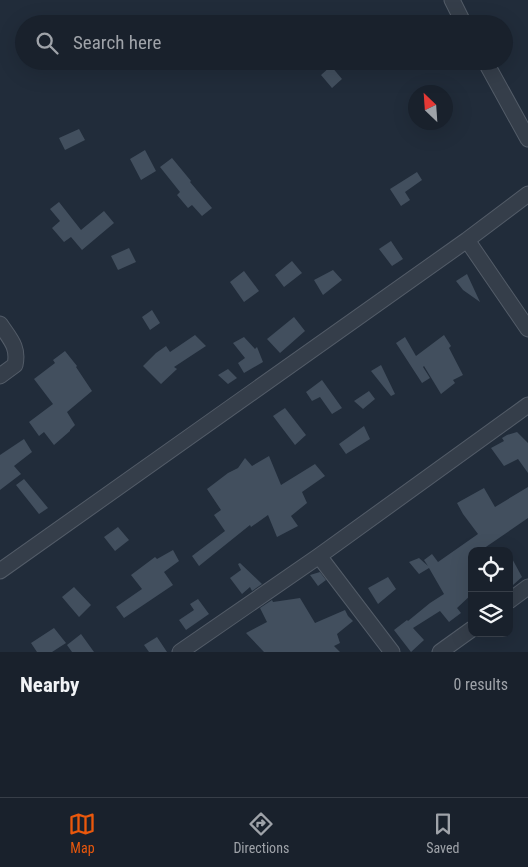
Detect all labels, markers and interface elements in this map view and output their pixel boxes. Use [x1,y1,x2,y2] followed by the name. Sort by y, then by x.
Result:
[15,15,513,70] search box
[33,29,61,57] icon: search
[73,31,161,54] text: Search here
[408,85,453,130] north arrow
[468,547,513,637] map controls
[468,547,513,592] button: locate
[468,592,513,637] button: layers
[20,673,79,697] text: Nearby
[453,675,508,694] text: 0 results
[68,810,96,856] tab: Map
[233,810,289,856] tab: Directions
[426,810,460,856] tab: Saved

